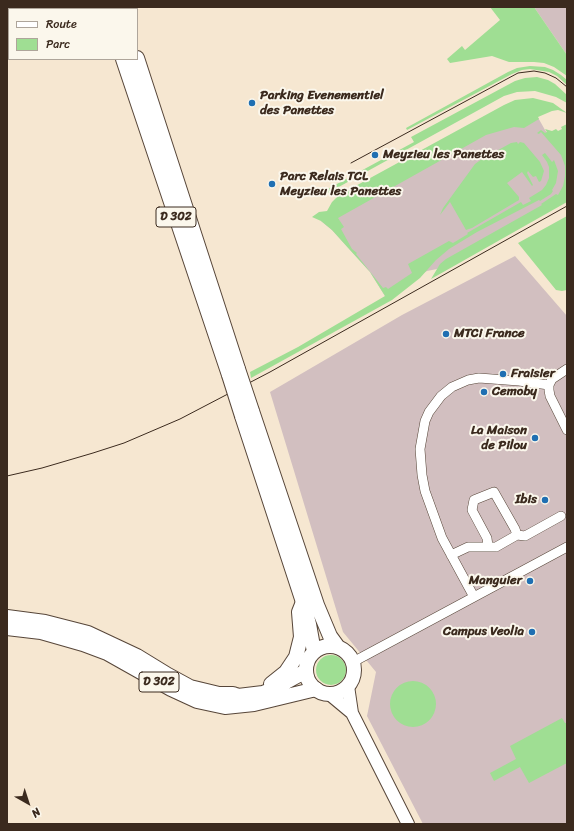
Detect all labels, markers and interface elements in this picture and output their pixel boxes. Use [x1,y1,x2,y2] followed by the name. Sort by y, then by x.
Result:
[8,8,138,60] legend
[46,13,77,35] text: Route
[46,33,70,55] text: Parc
[260,88,384,119] place label: Parking Evenementiel des Panettes
[247,98,257,108] marker: Parking Evenementiel des Panettes
[383,147,504,163] place label: Meyzieu les Panettes
[370,150,380,160] marker: Meyzieu les Panettes
[280,169,401,200] place label: Parc Relais TCL Meyzieu les Panettes
[267,179,277,189] marker: Parc Relais TCL Meyzieu les Panettes
[156,207,196,227] road number: D 302
[454,326,525,342] place label: MTCi France
[441,329,451,339] marker: MTCi France
[511,366,555,382] place label: Fraisier
[498,369,508,379] marker: Fraisier
[492,384,537,400] place label: Cemoby
[479,387,489,397] marker: Cemoby
[471,423,527,454] place label: La Maison de Pilou
[530,433,540,443] marker: La Maison de Pilou
[515,492,537,508] place label: Ibis
[540,495,550,505] marker: Ibis
[469,573,522,589] place label: Manguier
[525,576,535,586] marker: Manguier
[443,624,524,640] place label: Campus Veolia
[527,627,537,637] marker: Campus Veolia
[139,672,179,692] road number: D 302
[8,783,48,823] north arrow
[27,803,45,822] text: N

